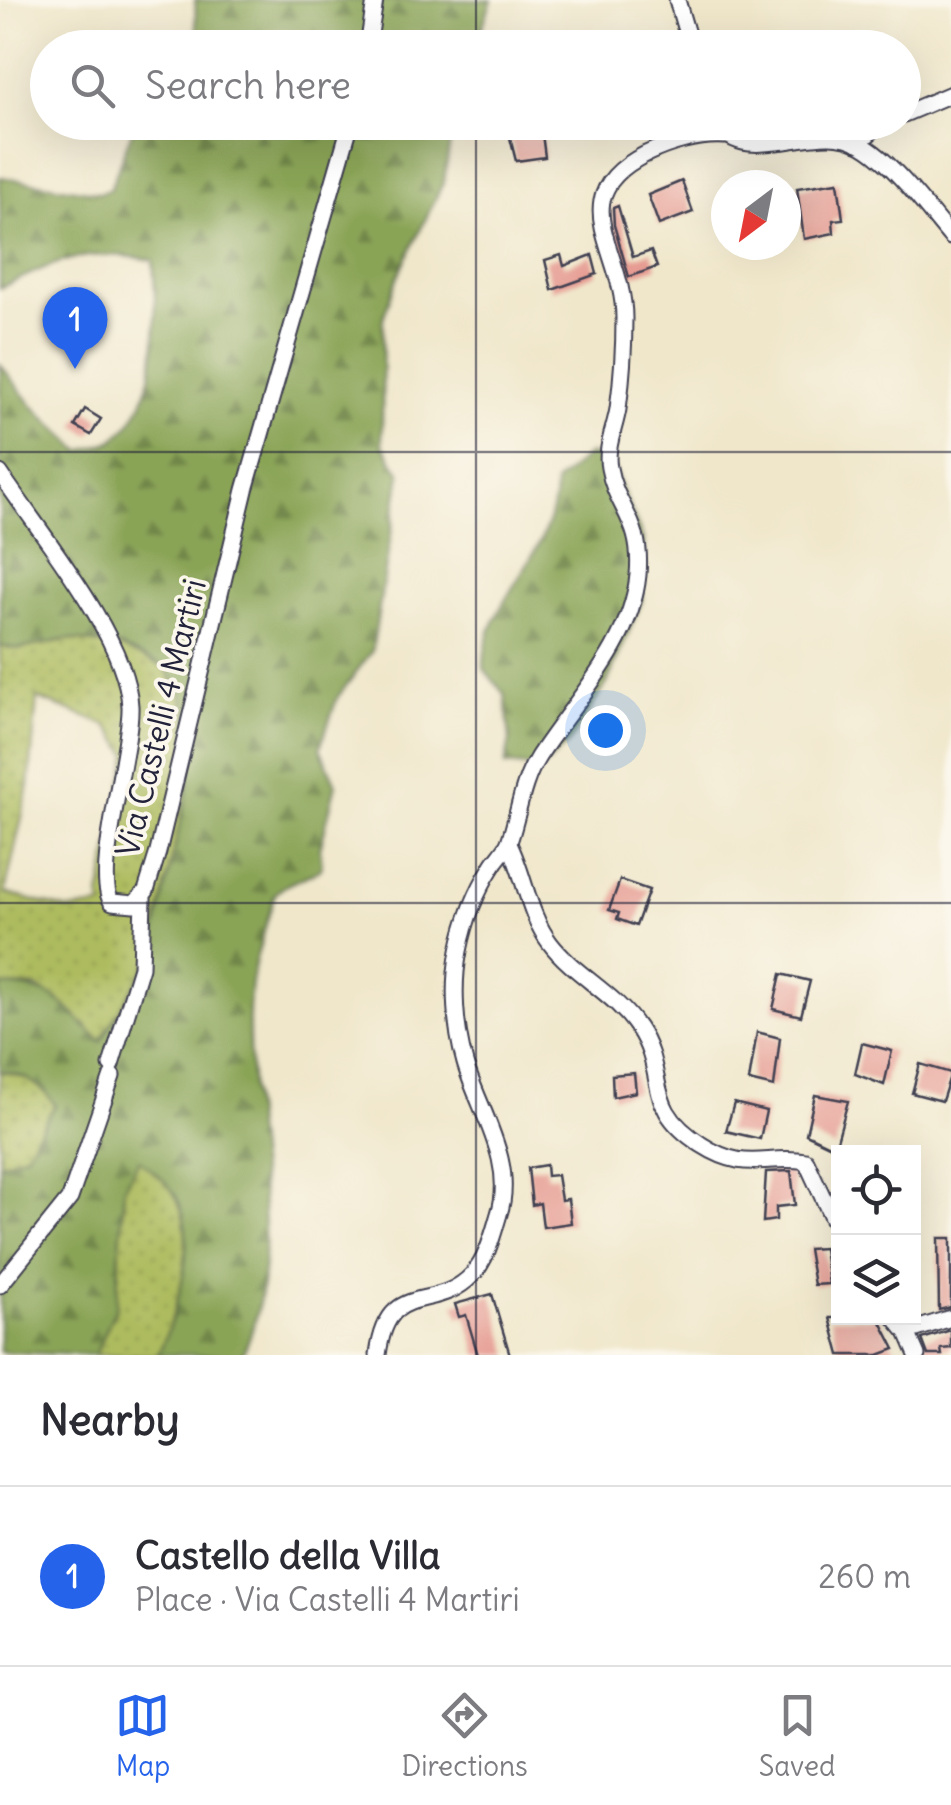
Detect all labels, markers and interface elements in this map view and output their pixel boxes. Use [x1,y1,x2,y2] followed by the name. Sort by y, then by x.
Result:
[30,30,921,140] search box
[65,58,120,113] icon: search
[145,62,351,109] text: Search here
[711,170,801,260] north arrow
[42,286,108,369] pin: 1
[106,575,215,861] street label: Via Castelli 4 Martiri
[580,705,631,756] your location
[831,1145,921,1325] map controls
[831,1145,921,1235] button: locate
[831,1235,921,1325] button: layers
[40,1394,179,1446] text: Nearby
[135,1532,440,1579] text: Castello della Villa
[66,1556,79,1597] text: 1
[818,1556,911,1597] text: 260 m
[135,1579,520,1620] text: Place · Via Castelli 4 Martiri
[115,1688,170,1784] tab: Map
[401,1688,528,1784] tab: Directions
[759,1688,836,1784] tab: Saved

